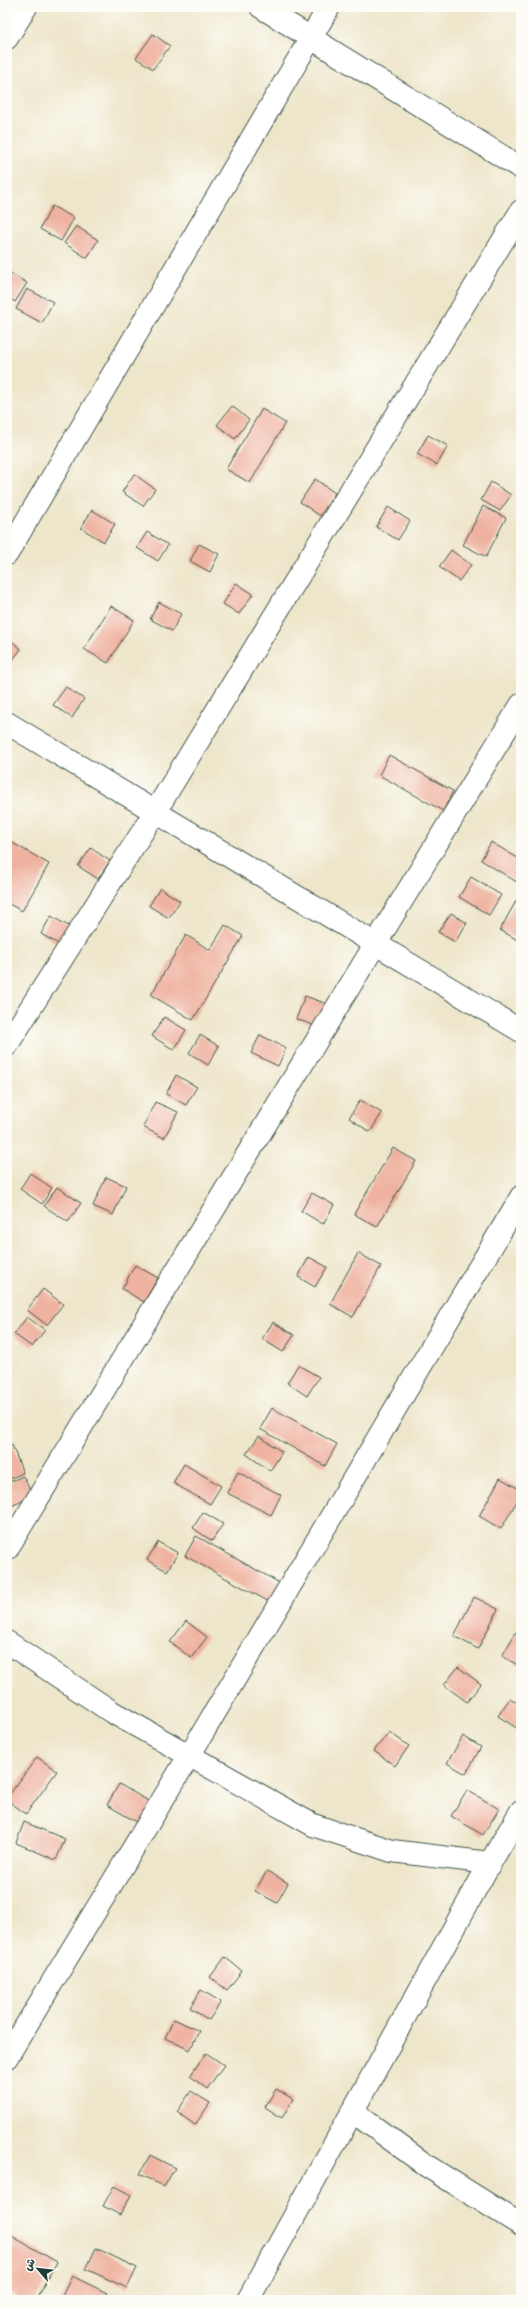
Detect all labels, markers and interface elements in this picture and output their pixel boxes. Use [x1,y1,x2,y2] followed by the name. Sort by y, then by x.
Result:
[18,2249,58,2289] north arrow
[23,2257,39,2273] text: ش

